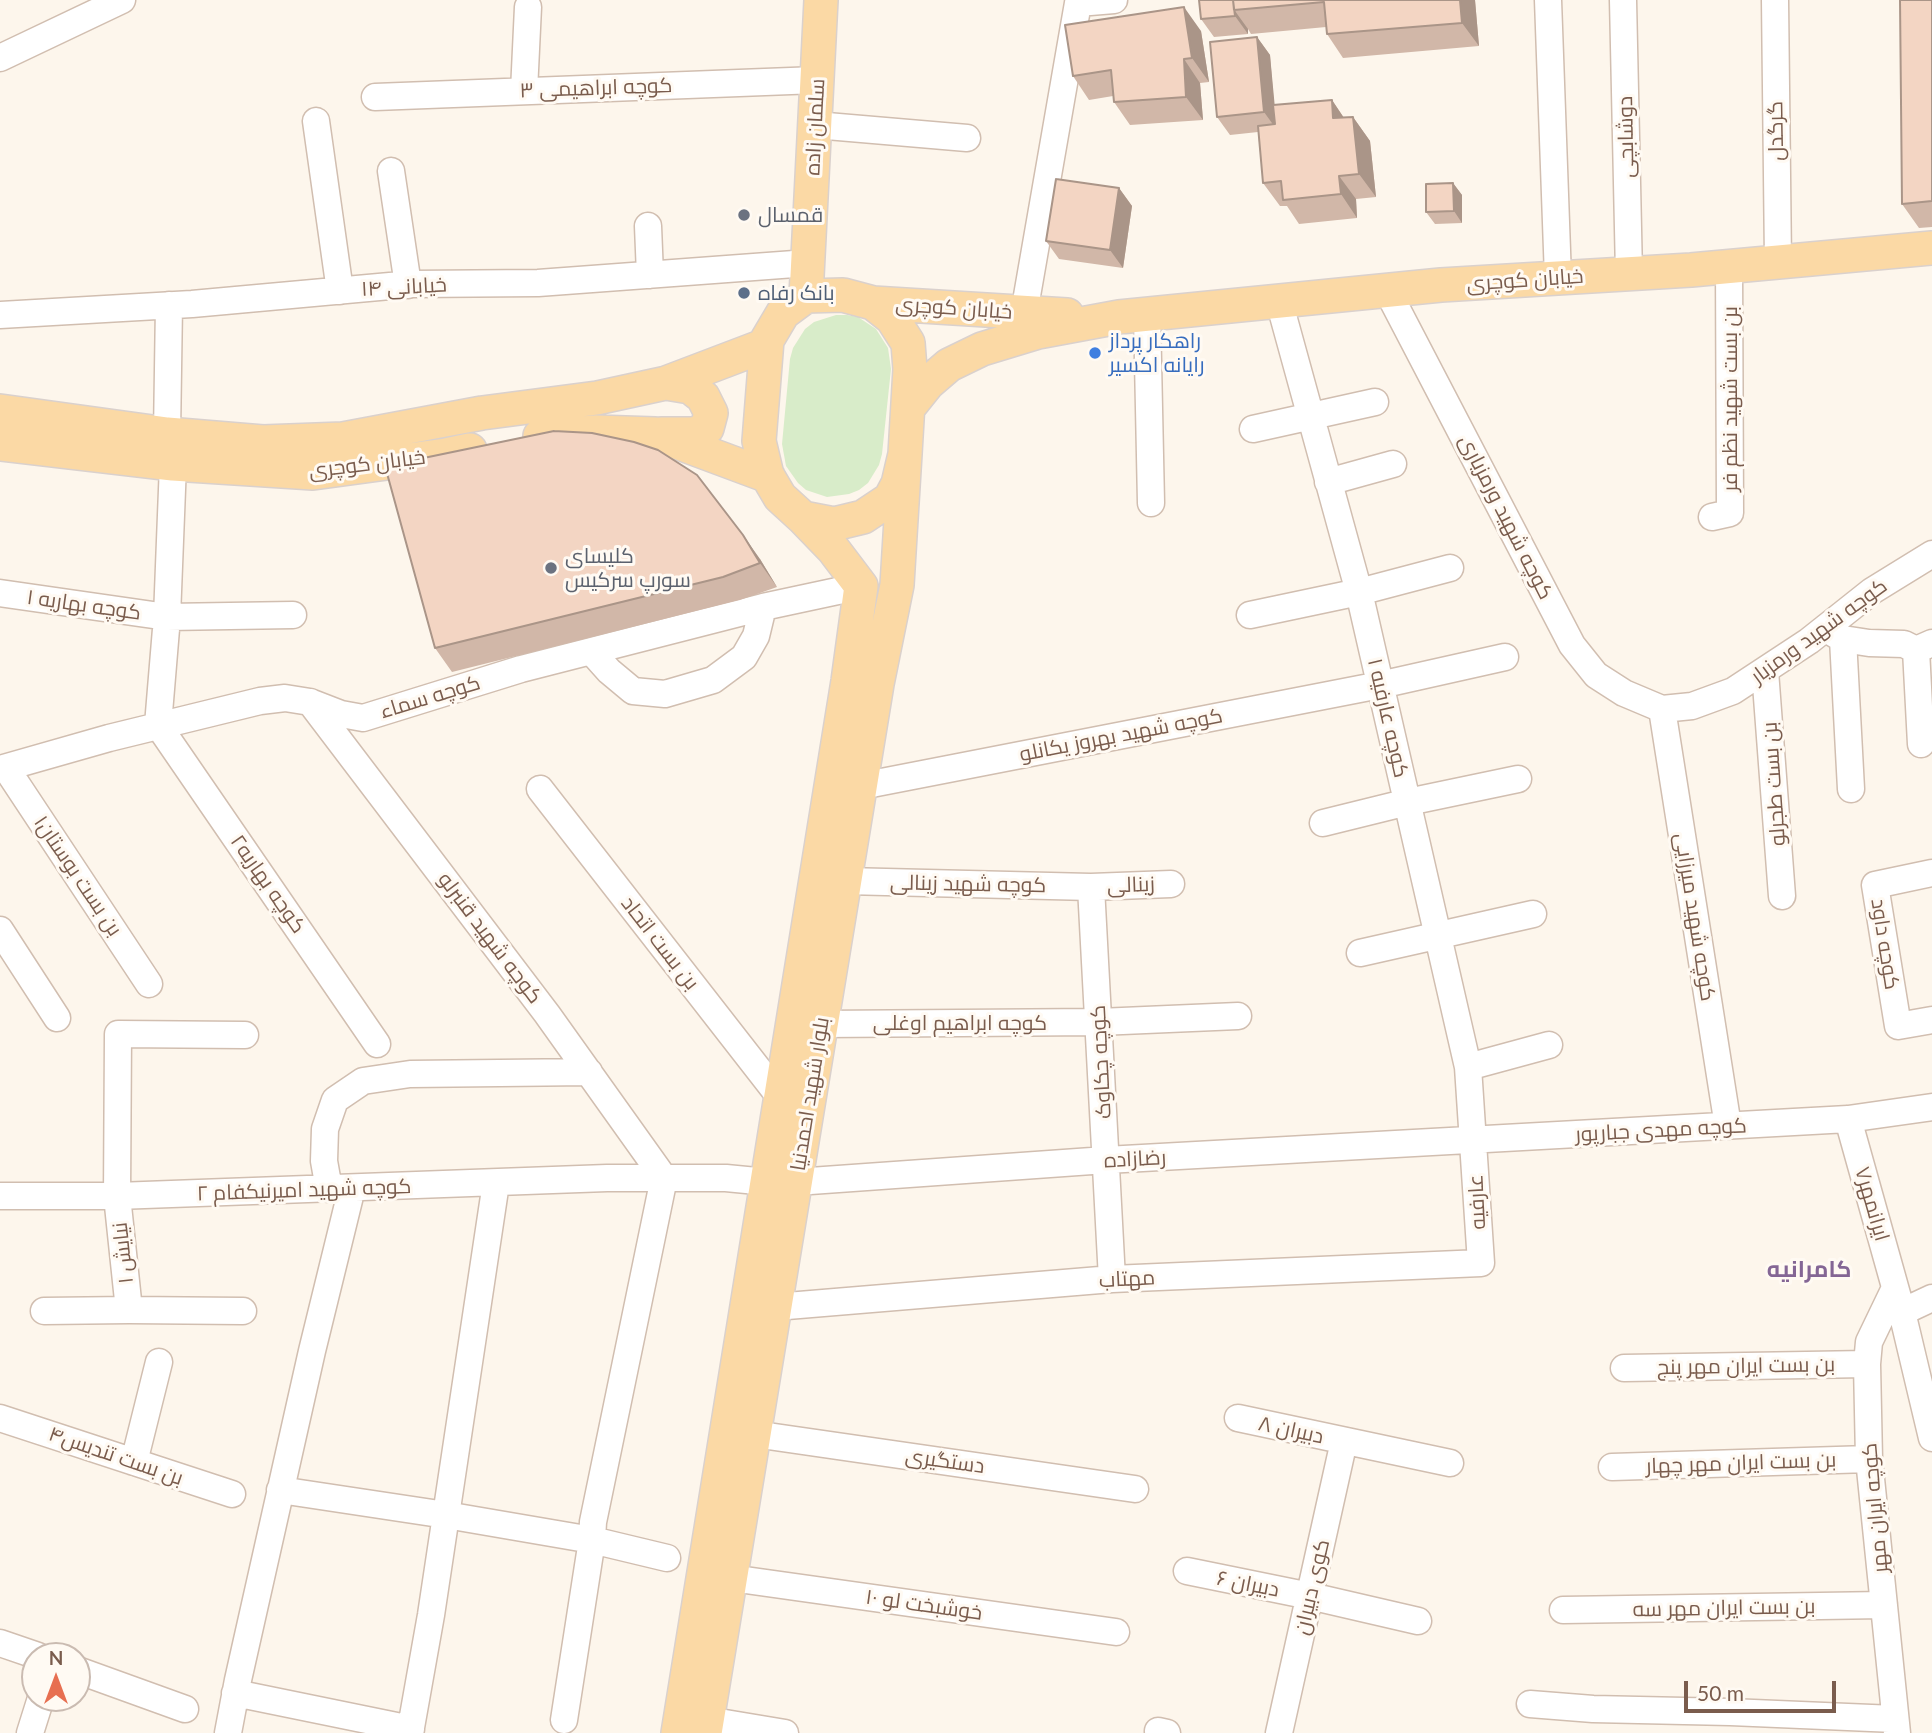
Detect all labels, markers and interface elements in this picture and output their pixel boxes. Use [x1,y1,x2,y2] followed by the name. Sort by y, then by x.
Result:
[519,73,673,103] street label: کوچه ابراهیمی ۳
[800,78,830,176] street label: سلمان زاده
[1613,96,1639,178] street label: دوشابچی
[1763,101,1789,161] street label: گرگدل
[758,202,823,228] place label: قمسال
[736,207,752,223] marker: قمسال
[1466,263,1584,297] street label: خیابان کوچری
[360,272,448,302] street label: خیابانی ۱۴
[758,280,835,306] place label: بانک رفاه
[736,285,752,301] marker: بانک رفاه
[895,291,1013,325] street label: خیابان کوچری
[1717,306,1743,492] street label: بن بست شهید نظم فر
[1109,328,1204,378] place label: راهکار پرداز رایانه اکسیر
[1087,345,1103,361] marker: راهکار پرداز رایانه اکسیر
[1454,430,1558,604] street label: کوچه شهید ورمزیاری
[307,444,427,484] street label: خیابان کوچری
[565,543,691,593] place label: کلیسای سورپ سرکیس
[543,560,559,576] marker: کلیسای سورپ سرکیس
[1746,573,1892,689] street label: کوچه شهید ورمزیار
[25,585,143,625] street label: کوچه بهاریه ۱
[1362,656,1414,780] street label: کوچه عارفیه ۱
[377,670,483,724] street label: کوچه سماء
[1017,703,1225,767] street label: کوچه شهید بهروز یکانلو
[1757,721,1791,847] street label: بن بست طجرلو
[28,811,128,941] street label: بن بست بوستان۱
[225,830,311,938] street label: کوچه بهاریه۲
[1669,831,1721,1003] street label: کوچه شهید میرزایی
[432,867,548,1009] street label: کوچه شهید قنبرلو
[890,870,1046,898] street label: کوچه شهید زینالی
[1107,872,1155,898] street label: زینالی
[616,891,704,995] street label: بن بست اتحاد
[1865,897,1905,991] street label: کوچه داود
[1085,1004,1117,1120] street label: کوچه چکاوک
[873,1010,1047,1036] street label: کوچه ابراهیم اوغلی
[785,1015,835,1173] street label: بلوار شهید احمدنیا
[1575,1113,1747,1147] street label: کوچه مهدی جبارپور
[1103,1145,1167,1173] street label: رضازاده
[1849,1164,1895,1244] street label: ایرانمهر۷
[196,1174,412,1206] street label: کوچه شهید امیرنیکفام ۲
[1463,1174,1491,1230] street label: عارفیه
[107,1221,139,1285] street label: نیایش ۱
[1767,1256,1851,1284] district label: کامرانیه
[1098,1265,1156,1293] street label: مهتاب
[1657,1352,1835,1380] street label: بن بست ایران مهر پنج
[1256,1411,1326,1449] street label: دبیران ۸
[45,1421,187,1491] street label: بن بست تندیس۴
[1857,1442,1893,1574] street label: کوچه ایران مهر
[904,1443,986,1479] street label: دستگیری
[1645,1447,1837,1479] street label: بن بست ایران مهر چهار
[1289,1537,1335,1637] street label: کوی دبیران
[1215,1566,1281,1602] street label: دبیران ۶
[864,1584,984,1626] street label: خوشبخت لو ۱۰
[1632,1594,1816,1622] street label: بن بست ایران مهر سه
[21,1642,91,1712] north arrow
[49,1646,63,1669] text: N
[1687,1666,1839,1710] scale bar
[1697,1680,1744,1705] text: 50 m

